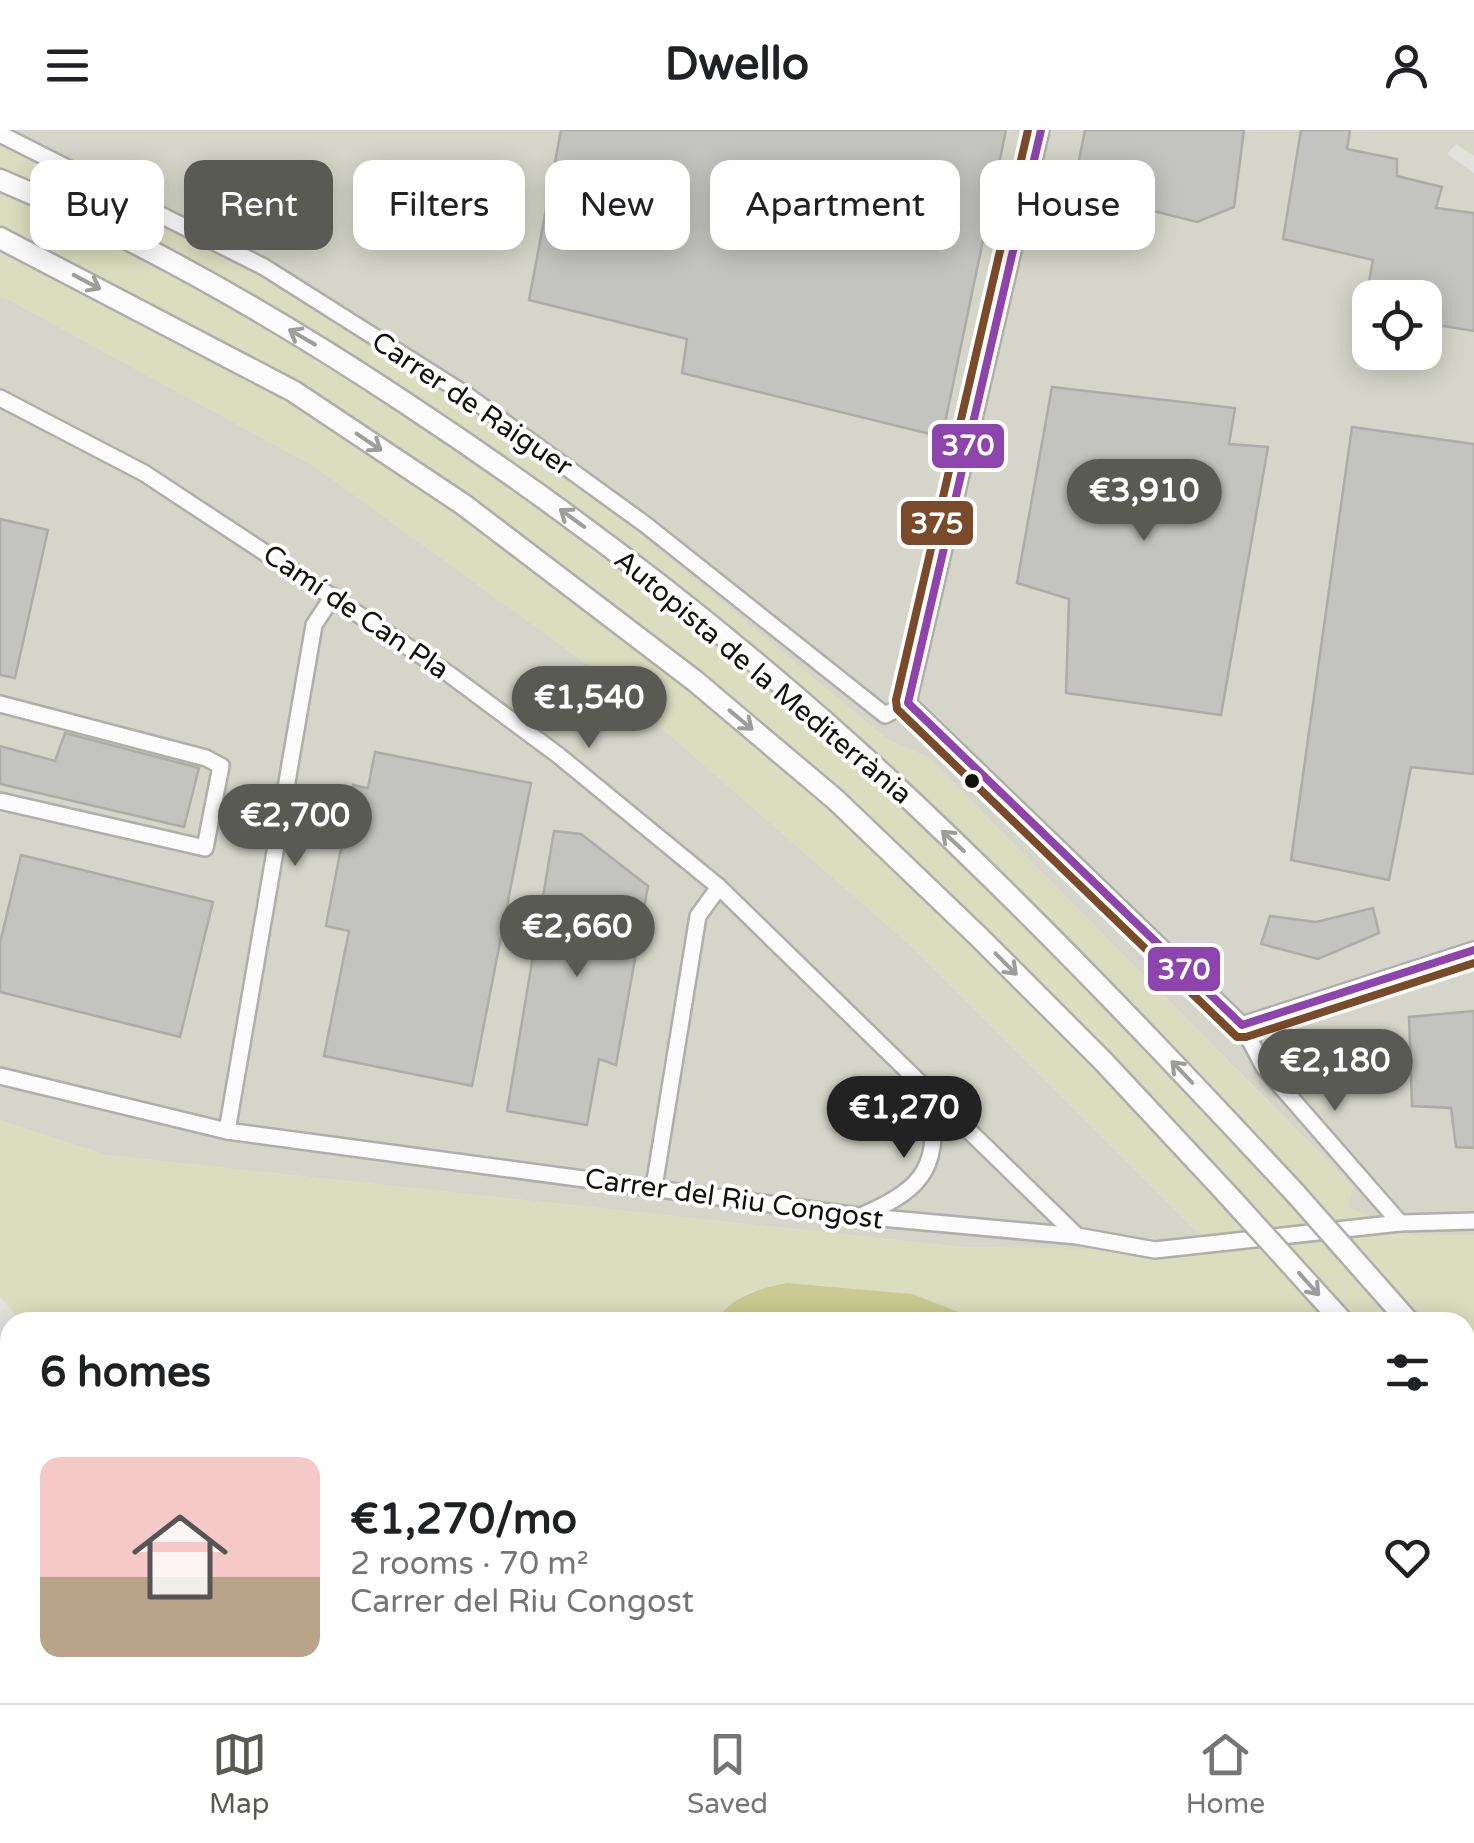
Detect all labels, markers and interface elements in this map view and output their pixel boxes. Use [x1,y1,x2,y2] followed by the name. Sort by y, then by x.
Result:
[40,38,95,93] icon: menu
[665,38,809,92] text: Dwello
[1379,38,1434,93] icon: person
[30,160,164,250] chip: Buy
[184,160,333,250] chip: Rent
[353,160,525,250] chip: Filters
[545,160,690,250] chip: New
[710,160,960,250] chip: Apartment
[980,160,1155,250] chip: House
[71,273,101,292] one-way arrow
[1352,280,1442,370] map controls
[1352,280,1442,370] button: locate
[365,324,579,484] street label: Carrer de Raiguer
[288,327,317,347] one-way arrow
[930,422,1006,470] line badge: 370
[942,429,994,463] text: 370
[355,431,383,452] one-way arrow
[1063,459,1225,544] pin: €3,910
[1089,472,1199,510] text: €3,910
[899,499,975,547] line badge: 375
[911,507,963,541] text: 375
[559,508,586,529] one-way arrow
[257,537,455,687] street label: Camí de Can Pla
[607,542,919,812] street label: Autopista de la Mediterrània
[508,666,670,751] pin: €1,540
[534,679,644,717] text: €1,540
[728,709,754,731] one-way arrow
[962,771,982,791] unlabelled marker
[214,784,376,869] pin: €2,700
[240,797,350,835] text: €2,700
[942,829,966,853] one-way arrow
[496,895,658,980] pin: €2,660
[522,908,632,946] text: €2,660
[1146,945,1222,993] line badge: 370
[993,952,1017,976] one-way arrow
[1158,953,1210,987] text: 370
[1254,1029,1416,1114] pin: €2,180
[1280,1042,1390,1080] text: €2,180
[1170,1060,1194,1084] one-way arrow
[823,1076,985,1161] pin: €1,270
[849,1089,959,1127] text: €1,270
[583,1161,886,1237] street label: Carrer del Riu Congost
[1297,1271,1320,1296] one-way arrow
[1380,1345,1435,1400] icon: filters
[40,1347,211,1398] text: 6 homes
[350,1494,577,1545] text: €1,270/mo
[120,1497,240,1617] icon: home
[1380,1530,1435,1585] icon: heart
[350,1545,589,1583] text: 2 rooms · 70 m²
[350,1583,694,1621] text: Carrer del Riu Congost
[209,1727,269,1821] tab: Map
[687,1727,768,1821] tab: Saved
[1186,1727,1265,1821] tab: Home

